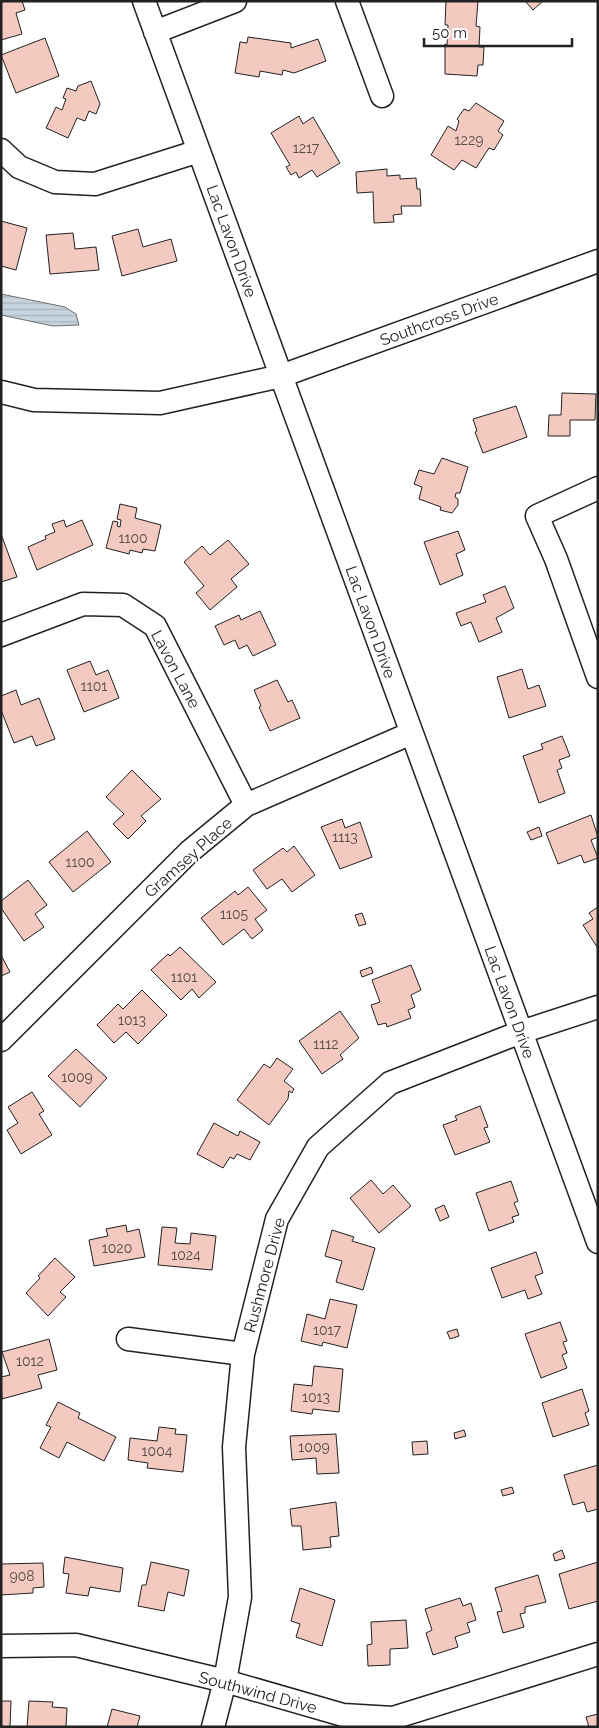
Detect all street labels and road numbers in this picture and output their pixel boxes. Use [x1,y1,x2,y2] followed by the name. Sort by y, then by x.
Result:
[202,182,261,300] street label: Lac Lavon Drive
[377,289,501,350] street label: Southcross Drive
[341,563,400,681] street label: Lac Lavon Drive
[147,627,204,712] street label: Lavon Lane
[141,813,236,902] street label: Gramsey Place
[480,943,539,1061] street label: Lac Lavon Drive
[240,1216,289,1335] street label: Rushmore Drive
[197,1668,319,1717] street label: Southwind Drive

